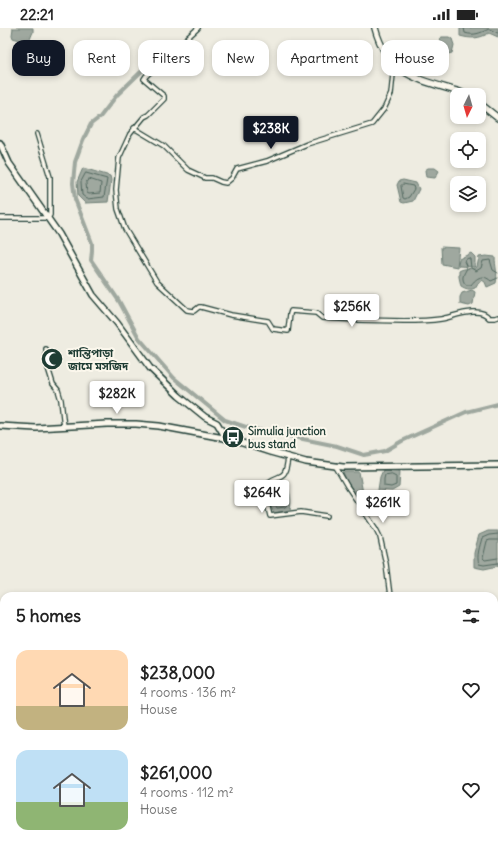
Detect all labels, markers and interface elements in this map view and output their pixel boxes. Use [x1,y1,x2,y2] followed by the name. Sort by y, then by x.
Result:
[20,5,54,24] text: 22:21
[12,40,65,76] chip: Buy
[73,40,130,76] chip: Rent
[138,40,204,76] chip: Filters
[212,40,269,76] chip: New
[277,40,373,76] chip: Apartment
[381,40,449,76] chip: House
[450,88,486,124] north arrow
[450,88,486,212] map controls
[243,116,299,150] pin: $238K
[252,120,290,137] text: $238K
[450,132,486,168] button: locate
[450,176,486,212] button: layers
[324,294,380,328] pin: $256K
[333,298,371,315] text: $256K
[39,346,65,372] mosque icon: শান্তিপাড়া জামে মসজিদ
[67,346,129,373] place label: শান্তিপাড়া জামে মসজিদ
[89,381,145,415] pin: $282K
[99,385,135,402] text: $282K
[220,424,246,450] bus stop icon: Simulia junction bus stand
[248,424,327,451] place label: Simulia junction bus stand
[234,480,290,514] pin: $264K
[243,484,281,501] text: $264K
[355,490,411,524] pin: $261K
[365,494,401,511] text: $261K
[16,605,81,627] text: 5 homes
[460,605,482,627] icon: filters
[140,662,215,684] text: $238,000
[48,666,96,714] icon: home
[460,679,482,701] icon: heart
[140,684,236,701] text: 4 rooms · 136 m²
[140,701,177,718] text: House
[140,762,212,784] text: $261,000
[48,766,96,814] icon: home
[460,779,482,801] icon: heart
[140,784,234,801] text: 4 rooms · 112 m²
[140,801,177,818] text: House

